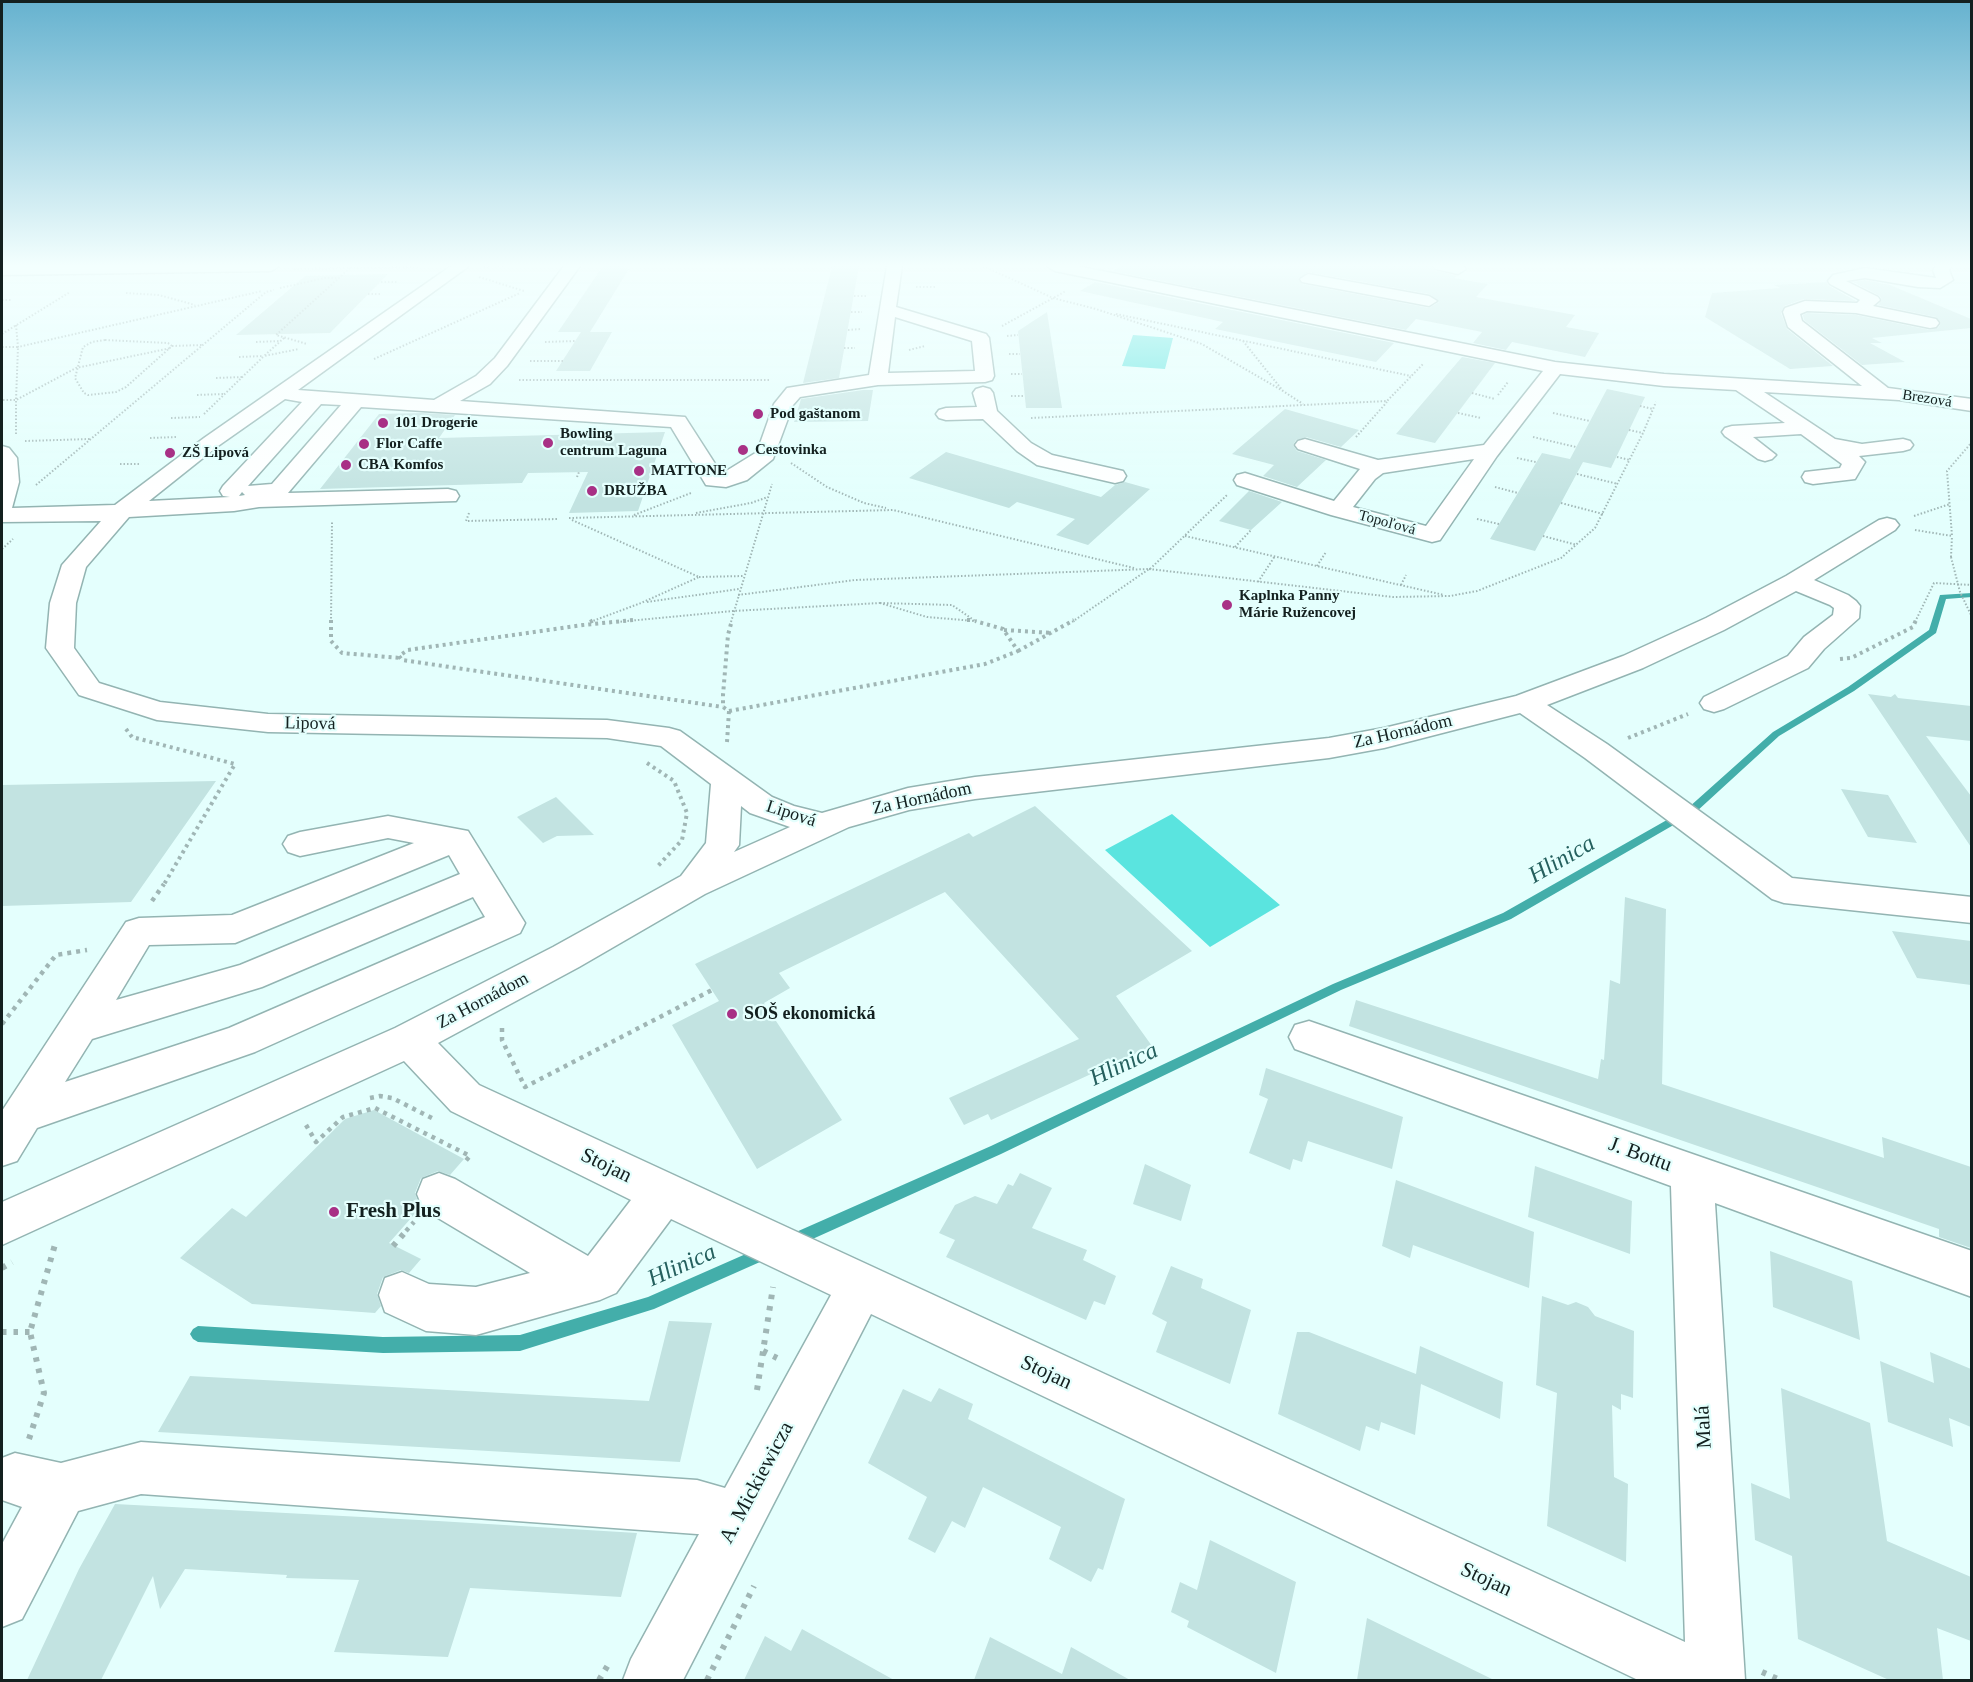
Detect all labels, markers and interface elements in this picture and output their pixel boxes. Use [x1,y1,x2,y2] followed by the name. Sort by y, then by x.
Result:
[1901,386,1953,412] street label: Brezová
[770,405,860,423] place label: Pod gaštanom
[751,407,765,421] marker: Pod gaštanom
[395,414,478,432] place label: 101 Drogerie
[376,416,390,430] marker: 101 Drogerie
[560,425,667,460] place label: Bowling centrum Laguna
[376,435,442,453] place label: Flor Caffe
[541,436,555,450] marker: Bowling centrum Laguna
[357,437,371,451] marker: Flor Caffe
[755,441,827,459] place label: Cestovinka
[736,443,750,457] marker: Cestovinka
[182,444,249,462] place label: ZŠ Lipová
[163,446,177,460] marker: ZŠ Lipová
[358,456,443,474] place label: CBA Komfos
[339,458,353,472] marker: CBA Komfos
[651,462,727,480] place label: MATTONE
[632,464,646,478] marker: MATTONE
[604,482,667,500] place label: DRUŽBA
[585,484,599,498] marker: DRUŽBA
[1356,507,1418,539] street label: Topoľová
[1239,587,1356,622] place label: Kaplnka Panny Márie Ružencovej
[1220,598,1234,612] marker: Kaplnka Panny Márie Ružencovej
[1352,710,1454,754] street label: Za Hornádom
[284,713,336,735] street label: Lipová
[871,778,973,820] street label: Za Hornádom
[763,796,819,832] street label: Lipová
[1524,830,1600,890] water label: Hlinica
[434,968,532,1034] street label: Za Hornádom
[744,1003,876,1025] place label: SOŠ ekonomická
[725,1007,739,1021] marker: SOŠ ekonomická
[1085,1037,1163,1093] water label: Hlinica
[1605,1132,1675,1178] street label: J. Bottu
[576,1143,636,1189] street label: Stojan
[346,1199,441,1225] place label: Fresh Plus
[327,1205,341,1219] marker: Fresh Plus
[643,1238,721,1294] water label: Hlinica
[1016,1350,1076,1396] street label: Stojan
[1690,1405,1718,1449] street label: Malá
[714,1418,800,1548] street label: A. Mickiewicza
[1456,1557,1516,1603] street label: Stojan

